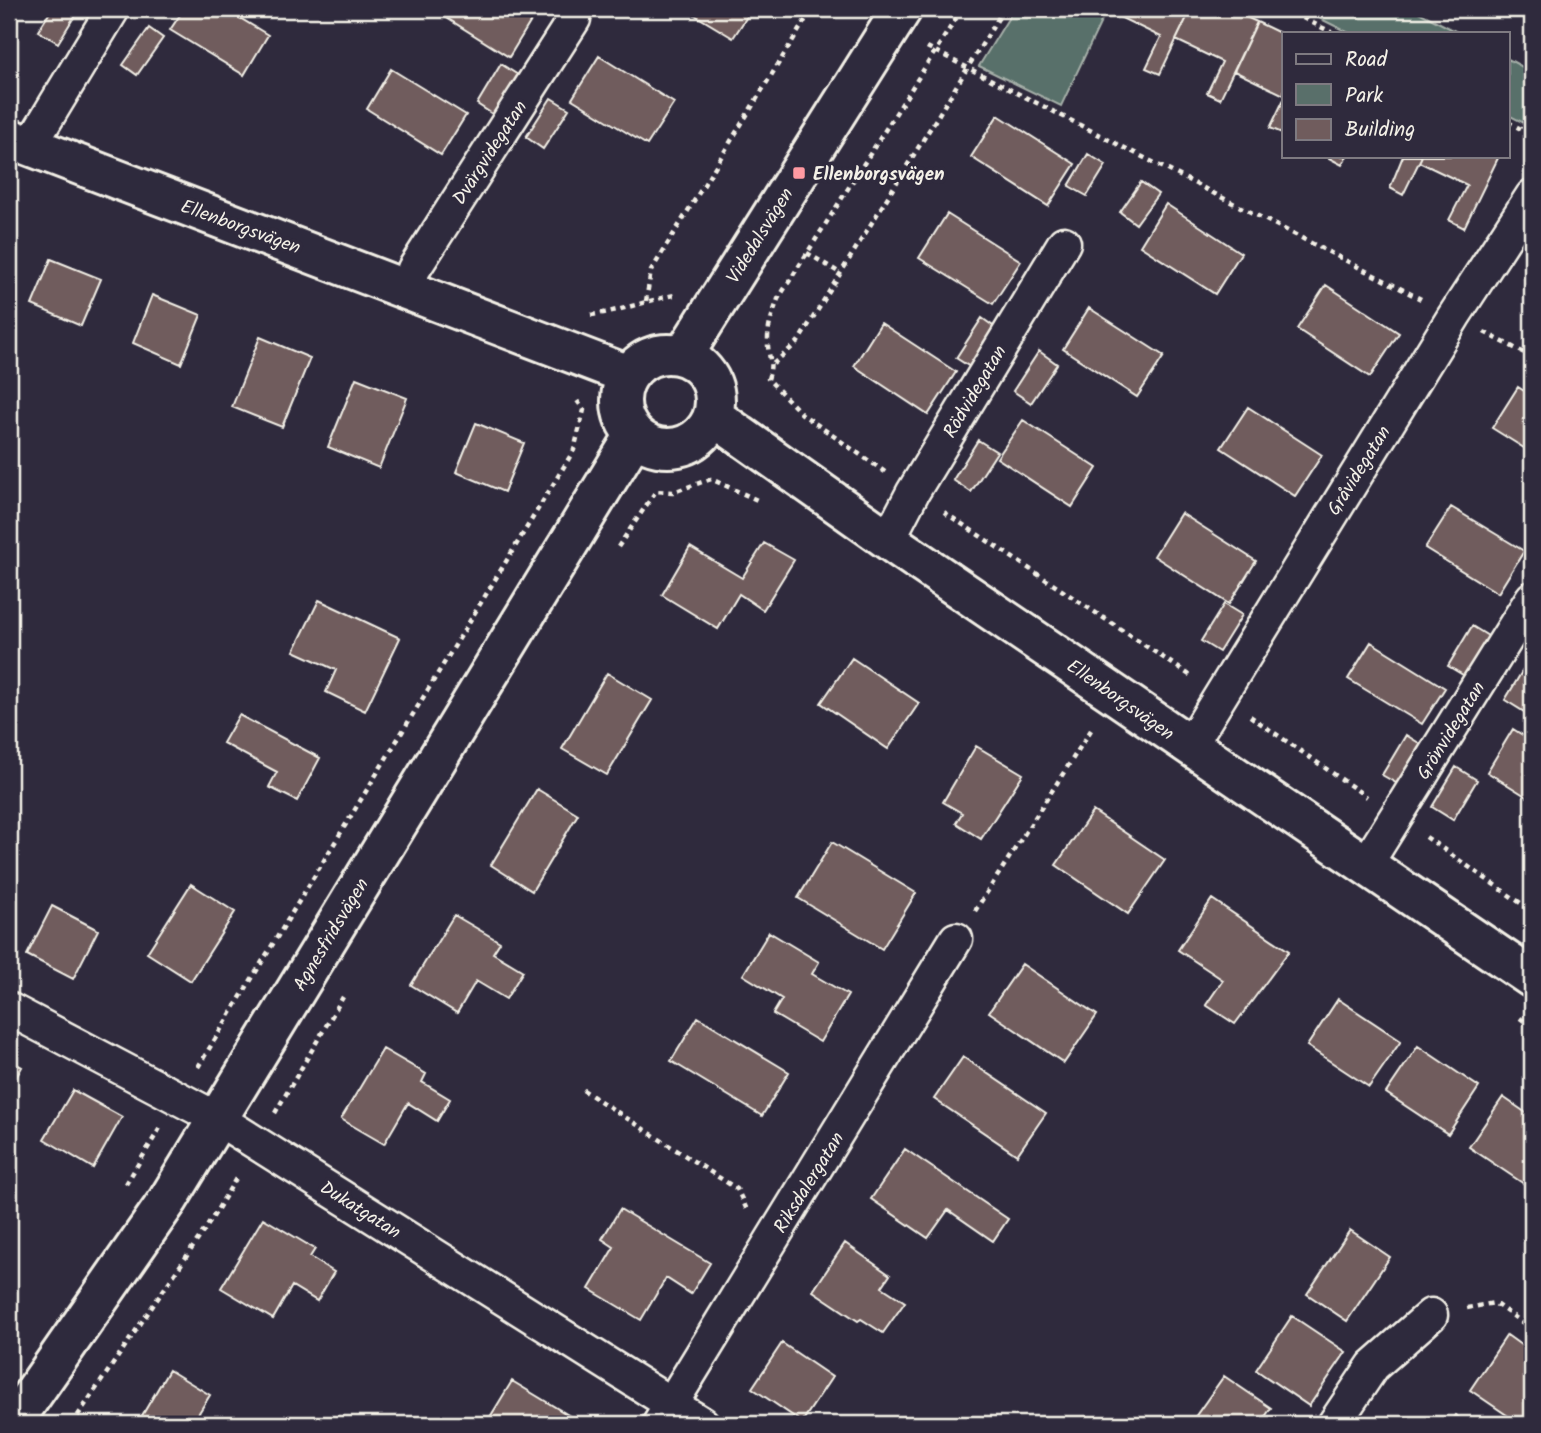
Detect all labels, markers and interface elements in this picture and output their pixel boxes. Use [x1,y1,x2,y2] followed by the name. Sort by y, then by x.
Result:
[1282,32,1510,158] legend
[1345,44,1388,77] text: Road
[1345,80,1383,113] text: Park
[446,95,536,211] street label: Dvärgvidegatan
[1345,114,1415,147] text: Building
[813,160,945,190] place label: Ellenborgsvägen
[791,165,807,181] marker: Ellenborgsvägen
[719,182,802,290] street label: Videdalsvägen
[176,192,305,263] street label: Ellenborgsvägen
[936,340,1015,444] street label: Rödvidegatan
[1320,420,1399,522] street label: Gråvidegatan
[1060,652,1180,749] street label: Ellenborgsvägen
[1409,676,1494,786] street label: Grönvidegatan
[286,873,377,997] street label: Agnesfridsvägen
[767,1126,853,1240] street label: Riksdalergatan
[313,1174,406,1248] street label: Dukatgatan

